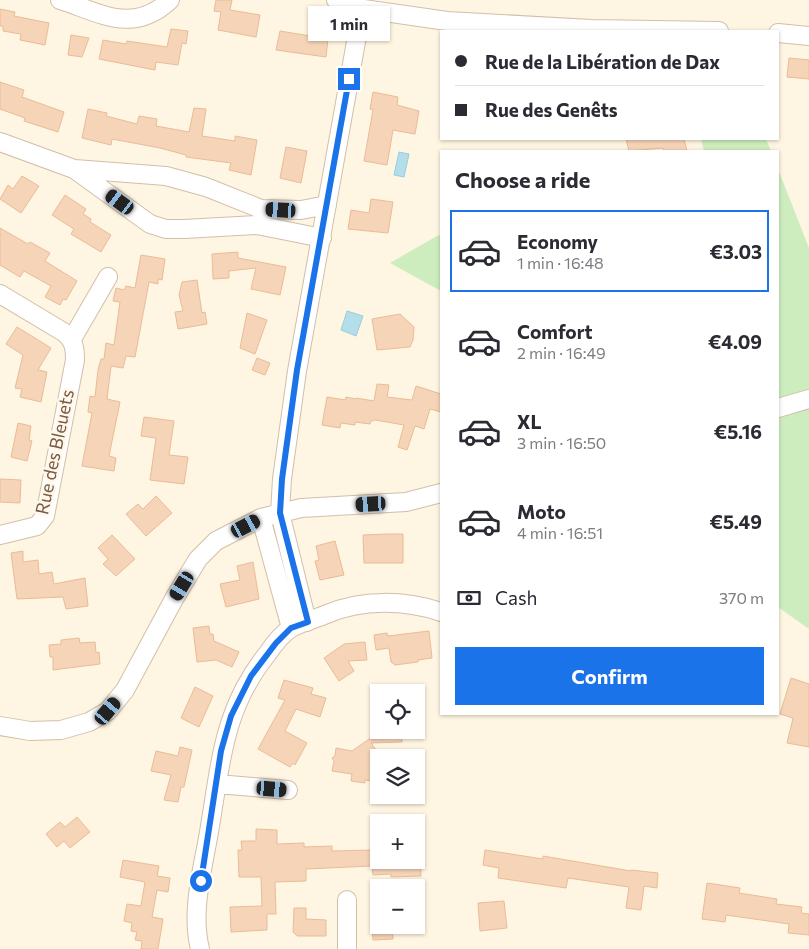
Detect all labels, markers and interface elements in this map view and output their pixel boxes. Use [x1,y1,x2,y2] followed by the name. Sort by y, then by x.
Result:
[308,7,390,42] callout: 1 min
[330,14,368,33] text: 1 min
[485,50,720,73] text: Rue de la Libération de Dax
[338,68,360,90] route end
[485,98,618,121] text: Rue des Genêts
[455,166,590,193] text: Choose a ride
[103,187,136,217] car
[265,202,296,218] car
[457,229,502,274] icon: car
[517,230,598,253] text: Economy
[709,240,762,263] text: €3.03
[517,253,604,272] text: 1 min · 16:48
[457,319,502,364] icon: car
[517,320,593,343] text: Comfort
[708,330,762,353] text: €4.09
[517,343,606,362] text: 2 min · 16:49
[30,387,78,516] street label: Rue des Bleuets
[457,409,502,454] icon: car
[517,410,542,433] text: XL
[714,420,762,443] text: €5.16
[517,433,606,452] text: 3 min · 16:50
[355,496,386,512] car
[457,499,502,544] icon: car
[517,500,566,523] text: Moto
[710,510,762,533] text: €5.49
[229,512,262,540] car
[517,523,603,542] text: 4 min · 16:51
[167,569,196,603] car
[455,584,483,612] icon: cash
[495,586,537,609] text: Cash
[719,588,764,607] text: 370 m
[455,647,764,705] button: Confirm
[370,684,425,934] map controls
[370,684,425,739] button: locate
[92,695,123,727] car
[370,749,425,804] button: layers
[256,780,287,798] car
[370,814,425,869] button: +
[190,870,212,892] route start
[370,879,425,934] button: −

